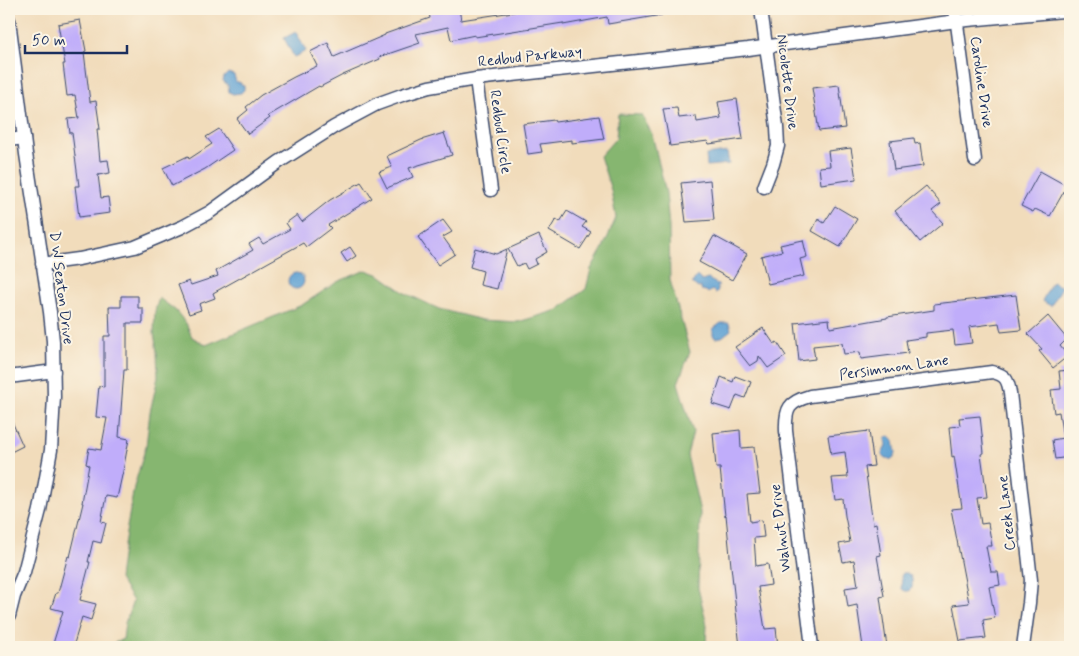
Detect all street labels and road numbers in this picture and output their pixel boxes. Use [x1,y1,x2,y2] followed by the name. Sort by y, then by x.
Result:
[771,33,803,131] street label: Nicolette Drive
[965,35,997,129] street label: Caroline Drive
[477,42,583,72] street label: Redbud Parkway
[484,89,516,175] street label: Redbud Circle
[44,230,78,346] street label: D W Seaton Drive
[838,350,950,386] street label: Persimmon Lane
[993,474,1021,552] street label: Creek Lane
[766,483,796,573] street label: Walnut Drive

